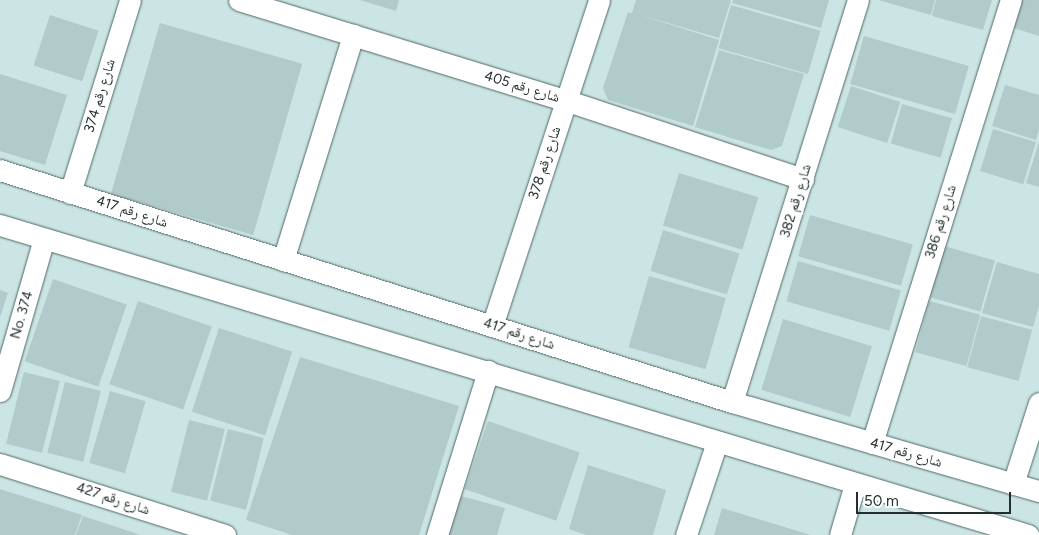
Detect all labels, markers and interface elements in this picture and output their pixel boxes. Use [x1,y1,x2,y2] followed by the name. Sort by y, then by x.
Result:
[81,57,119,135] street label: شارع رقم 374
[482,68,562,106] street label: شارع رقم 405
[525,124,565,202] street label: شارع رقم 378
[777,162,815,240] street label: شارع رقم 382
[922,183,960,261] street label: شارع رقم 386
[94,193,170,231] street label: شارع رقم 417
[7,289,37,341] street label: No. 374
[481,315,557,353] street label: شارع رقم 417
[868,435,944,471] street label: شارع رقم 417
[74,479,152,519] street label: شارع رقم 427
[859,482,1014,514] scale bar
[864,492,899,510] text: 50 m

